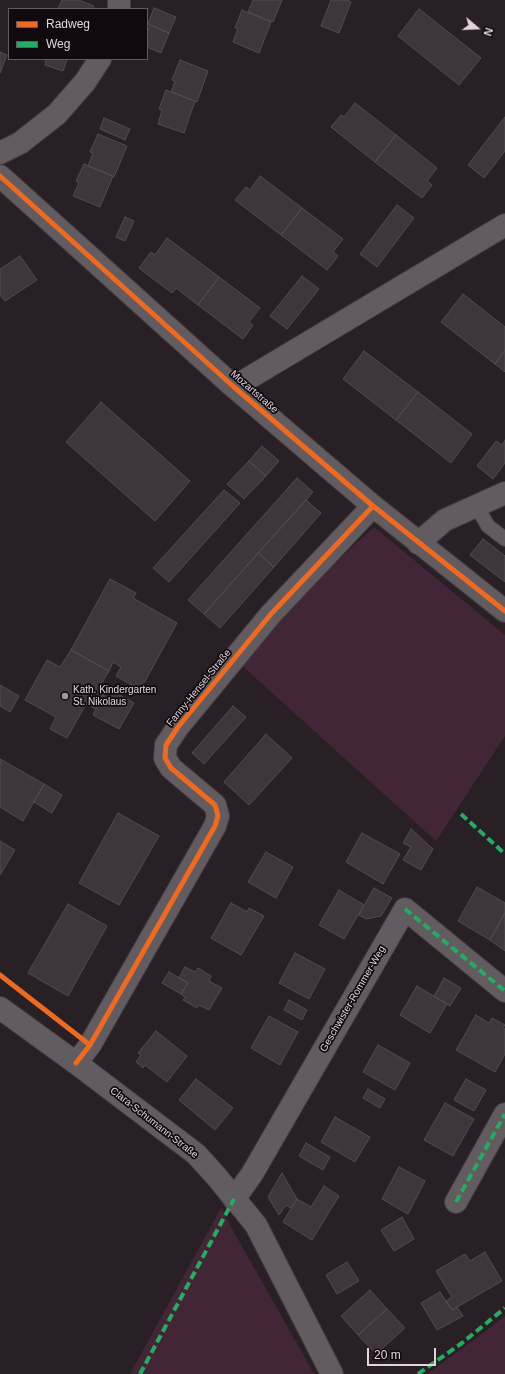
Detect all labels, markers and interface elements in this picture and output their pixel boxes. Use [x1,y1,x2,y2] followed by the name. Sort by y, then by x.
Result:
[8,8,148,60] legend
[457,8,497,48] north arrow
[46,17,90,31] text: Radweg
[481,26,495,38] text: N
[46,37,70,51] text: Weg
[228,368,280,416] street label: Mozartstraße
[164,647,234,729] street label: Fanny-Hensel-Straße
[73,684,156,708] place label: Kath. Kindergarten St. Nikolaus
[60,691,70,701] marker: Kath. Kindergarten St. Nikolaus
[318,944,388,1054] street label: Geschwister-Rommer-Weg
[108,1085,200,1161] street label: Clara-Schumann-Straße
[369,1340,438,1366] scale bar
[374,1348,401,1362] text: 20 m

